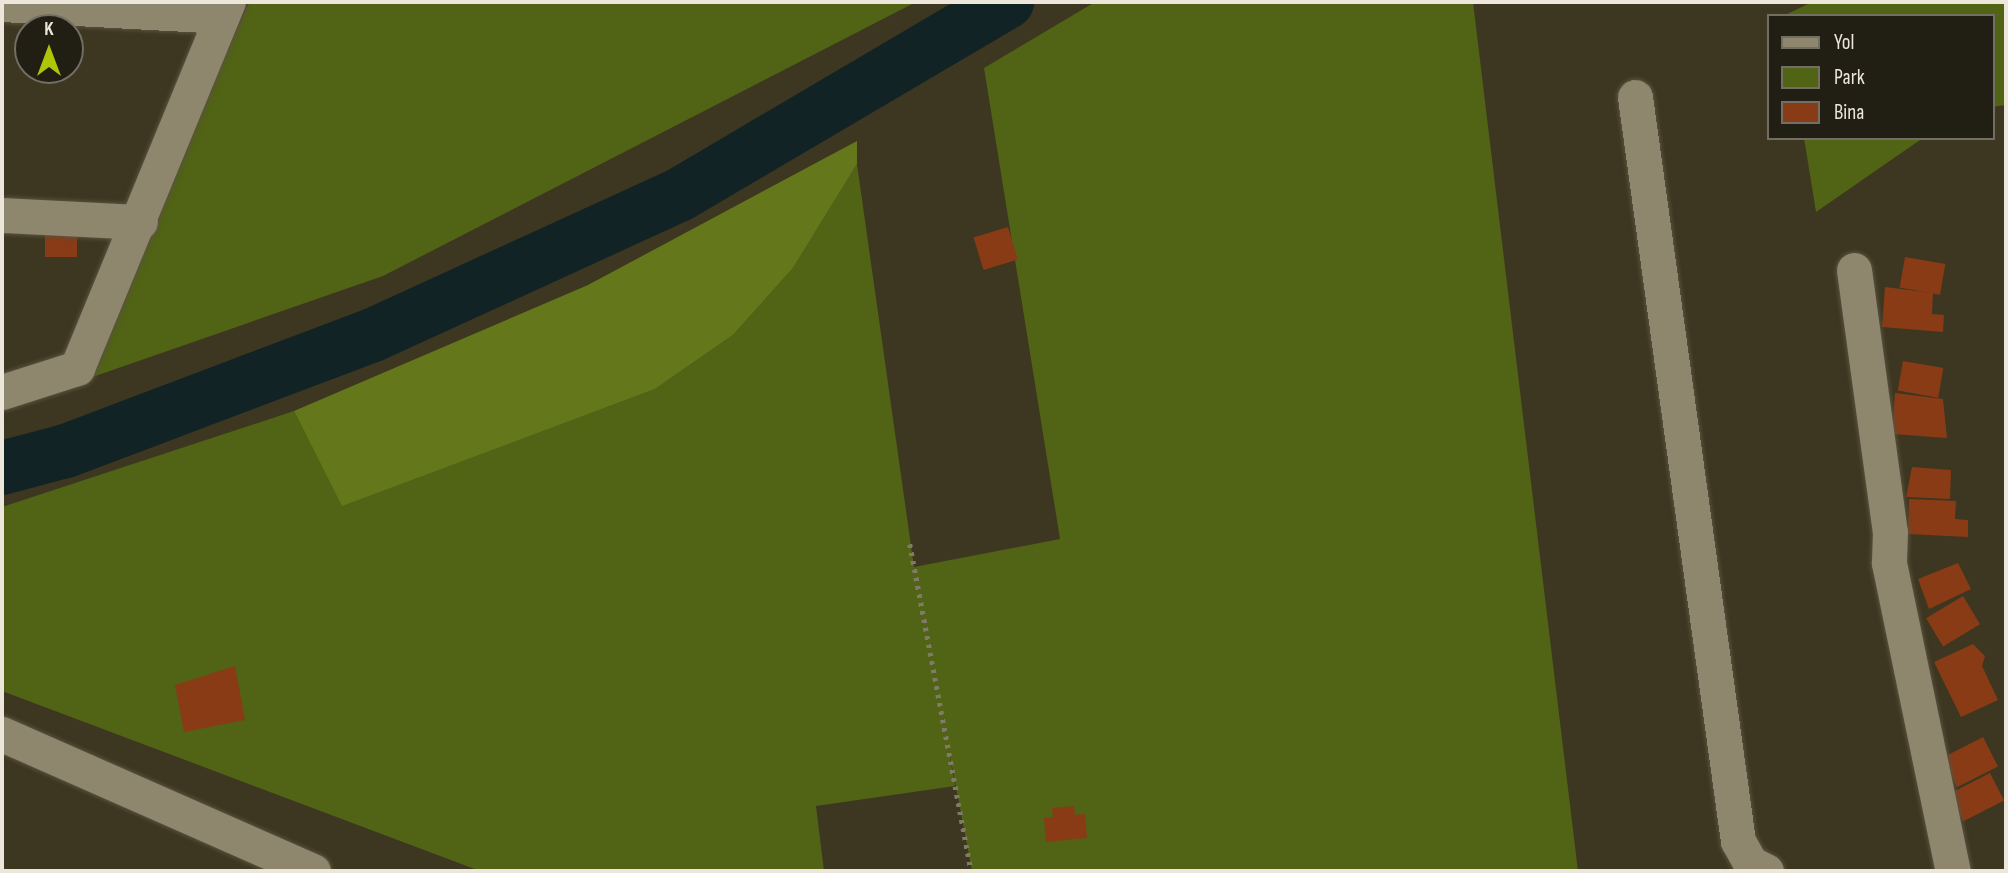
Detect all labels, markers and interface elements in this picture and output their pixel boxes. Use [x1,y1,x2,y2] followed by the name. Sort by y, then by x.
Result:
[14,14,84,84] north arrow
[1766,14,1994,140] legend
[44,18,54,41] text: K
[1834,30,1854,55] text: Yol
[1834,65,1865,90] text: Park
[1834,100,1864,125] text: Bina

